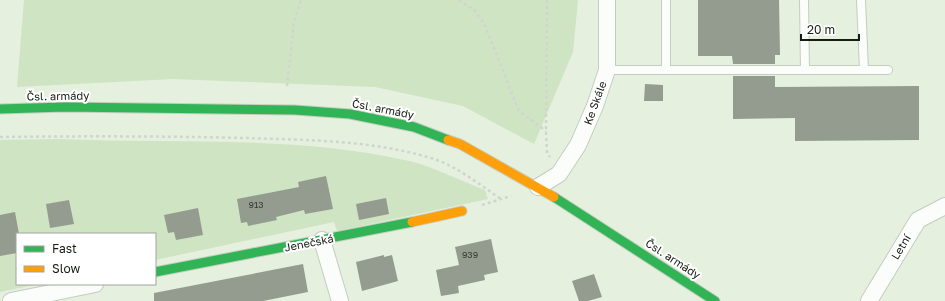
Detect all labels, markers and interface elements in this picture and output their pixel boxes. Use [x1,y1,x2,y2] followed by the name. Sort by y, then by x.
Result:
[801,16,859,42] scale bar
[807,22,835,37] text: 20 m
[581,79,608,127] street label: Ke Skále
[26,88,90,103] street label: Čsl. armády
[351,96,415,121] street label: Čsl. armády
[248,199,264,210] house number: 913
[283,231,335,254] street label: Jenečská
[888,231,914,262] street label: Letní
[16,233,156,285] legend
[643,236,703,281] street label: Čsl. armády
[52,241,77,256] text: Fast
[462,249,478,260] house number: 939
[52,261,80,276] text: Slow

